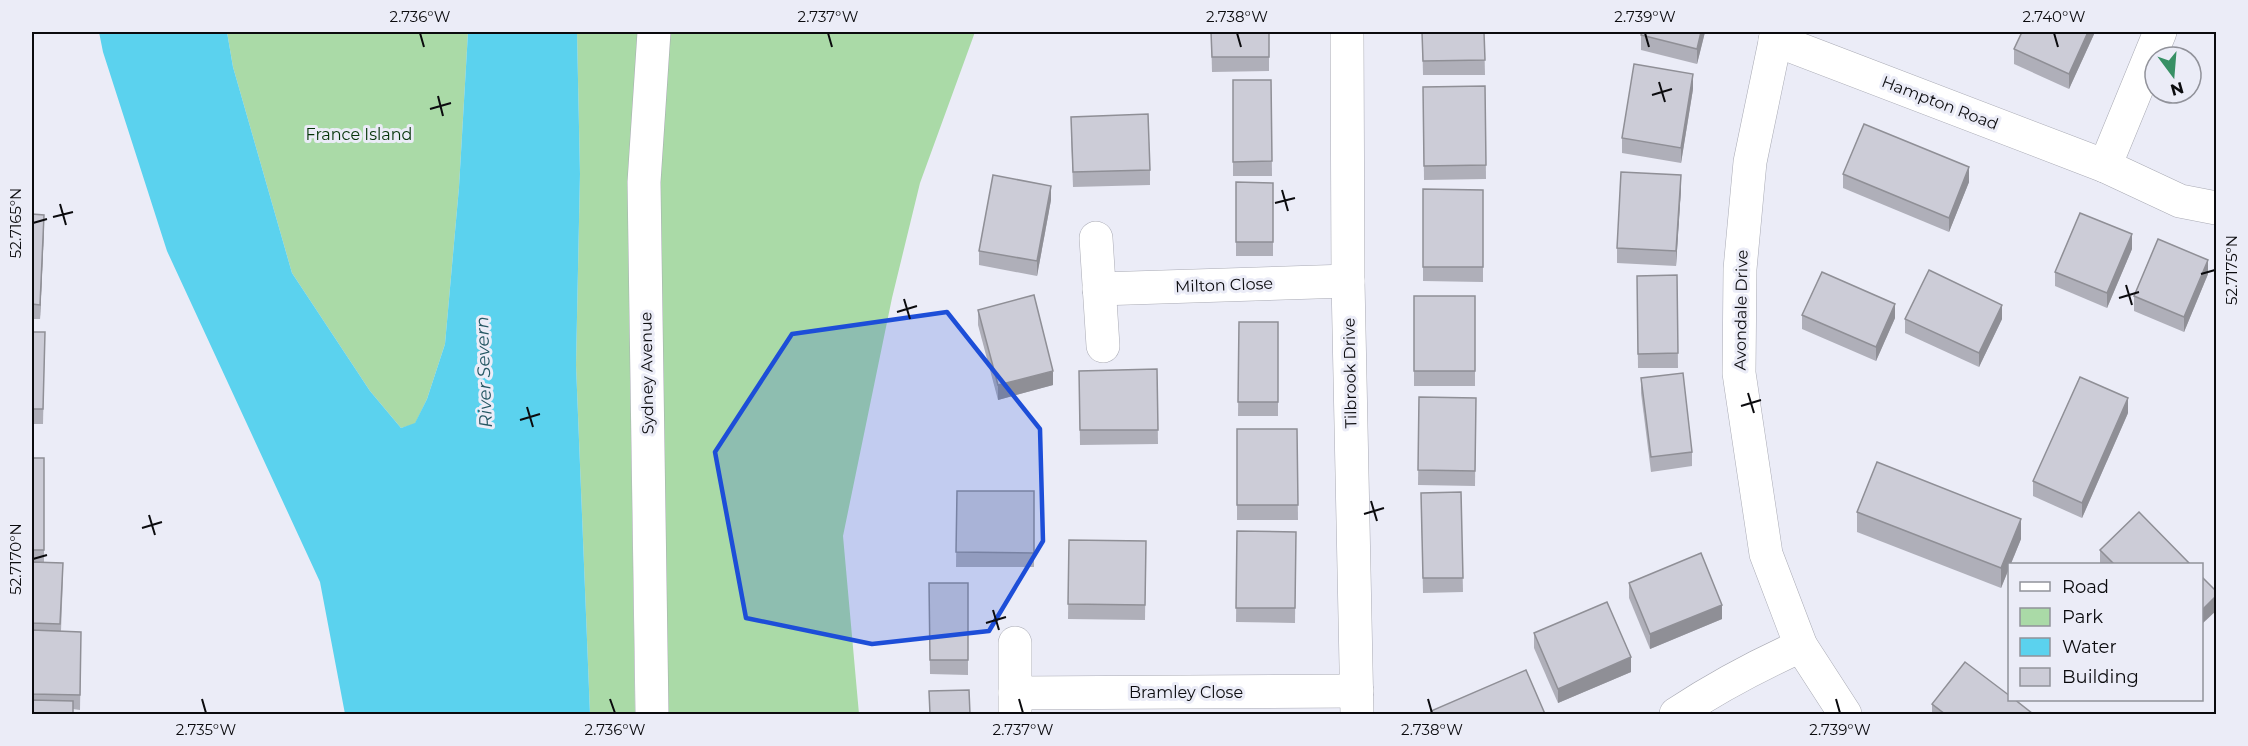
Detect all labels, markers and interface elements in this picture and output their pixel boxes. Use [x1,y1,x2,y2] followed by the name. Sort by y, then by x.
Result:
[389,7,451,26] text: 2.736°W
[798,7,859,26] text: 2.737°W
[1206,7,1268,26] text: 2.738°W
[1614,7,1676,26] text: 2.739°W
[2023,7,2086,26] text: 2.740°W
[2143,45,2203,105] north arrow
[1879,72,2001,134] street label: Hampton Road
[2168,78,2186,100] text: N
[306,125,412,144] park label: France Island
[6,188,25,258] text: 52.7165°N
[2222,235,2241,305] text: 52.7175°N
[1730,249,1752,371] street label: Avondale Drive
[1175,274,1273,296] street label: Milton Close
[636,311,658,435] street label: Sydney Avenue
[471,316,497,428] water label: River Severn
[1340,318,1360,428] street label: Tilbrook Drive
[6,523,25,595] text: 52.7170°N
[2008,563,2203,701] legend
[2062,576,2109,598] text: Road
[2062,606,2103,628] text: Park
[2062,636,2117,658] text: Water
[2062,666,2139,688] text: Building
[1129,683,1243,702] street label: Bramley Close
[176,720,236,739] text: 2.735°W
[584,720,646,739] text: 2.736°W
[993,720,1054,739] text: 2.737°W
[1401,720,1463,739] text: 2.738°W
[1809,720,1871,739] text: 2.739°W

